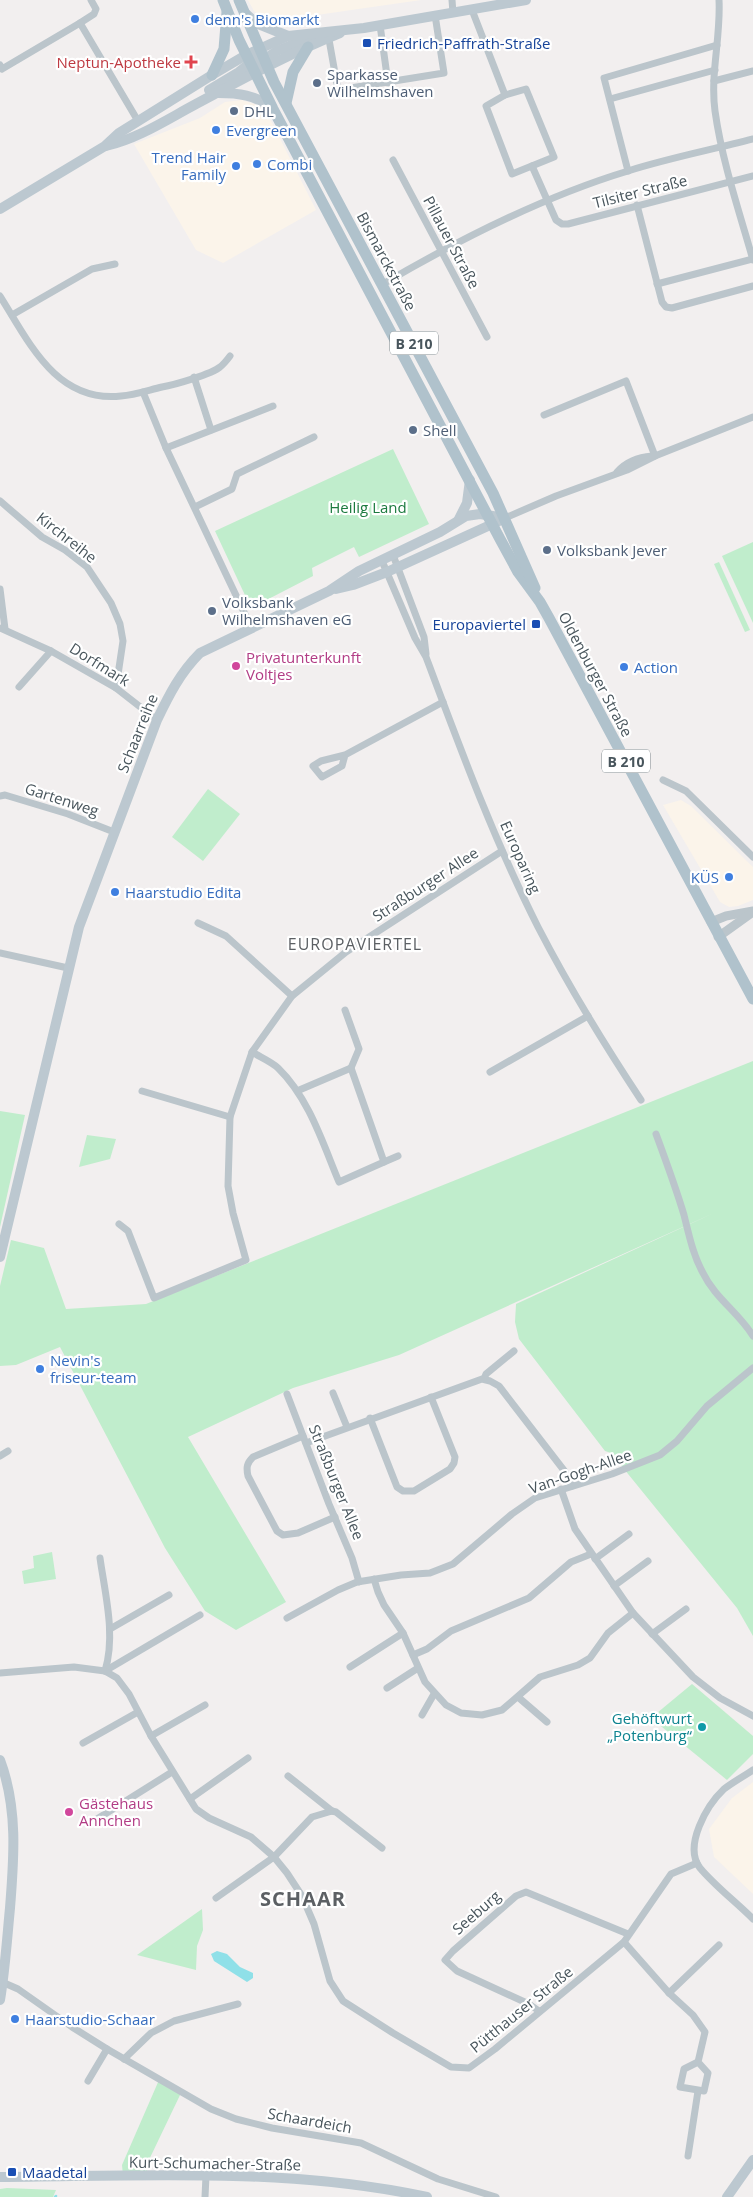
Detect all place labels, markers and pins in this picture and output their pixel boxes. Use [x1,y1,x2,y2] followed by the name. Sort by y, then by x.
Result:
[205,9,319,29] place label: denn's Biomarkt
[189,13,201,25] marker: denn's Biomarkt
[377,33,550,53] place label: Friedrich-Paffrath-Straße
[361,37,373,49] marker: Friedrich-Paffrath-Straße
[57,52,181,72] place label: Neptun-Apotheke
[185,56,197,68] marker: Neptun-Apotheke
[327,64,434,101] place label: Sparkasse Wilhelmshaven
[311,77,323,89] marker: Sparkasse Wilhelmshaven
[244,101,274,121] place label: DHL
[228,105,240,117] marker: DHL
[226,120,297,140] place label: Evergreen
[210,124,222,136] marker: Evergreen
[152,147,226,184] place label: Trend Hair Family
[267,154,312,174] place label: Combi
[251,158,263,170] marker: Combi
[230,160,242,172] marker: Trend Hair Family
[423,420,456,440] place label: Shell
[407,424,419,436] marker: Shell
[557,540,667,560] place label: Volksbank Jever
[541,544,553,556] marker: Volksbank Jever
[222,592,352,629] place label: Volksbank Wilhelmshaven eG
[206,605,218,617] marker: Volksbank Wilhelmshaven eG
[432,614,526,634] place label: Europaviertel
[530,618,542,630] marker: Europaviertel
[246,647,361,684] place label: Privatunterkunft Voltjes
[634,657,678,677] place label: Action
[230,660,242,672] marker: Privatunterkunft Voltjes
[618,661,630,673] marker: Action
[691,867,719,887] place label: KÜS
[723,871,735,883] marker: KÜS
[125,882,241,902] place label: Haarstudio Edita
[109,886,121,898] marker: Haarstudio Edita
[50,1350,137,1387] place label: Nevin's friseur-team
[34,1363,46,1375] marker: Nevin's friseur-team
[607,1708,693,1745] place label: Gehöftwurt „Potenburg“
[696,1721,708,1733] marker: Gehöftwurt „Potenburg“
[79,1793,153,1830] place label: Gästehaus Annchen
[63,1806,75,1818] marker: Gästehaus Annchen
[25,2009,155,2029] place label: Haarstudio-Schaar
[9,2013,21,2025] marker: Haarstudio-Schaar
[22,2162,87,2182] place label: Maadetal
[6,2166,18,2178] marker: Maadetal

